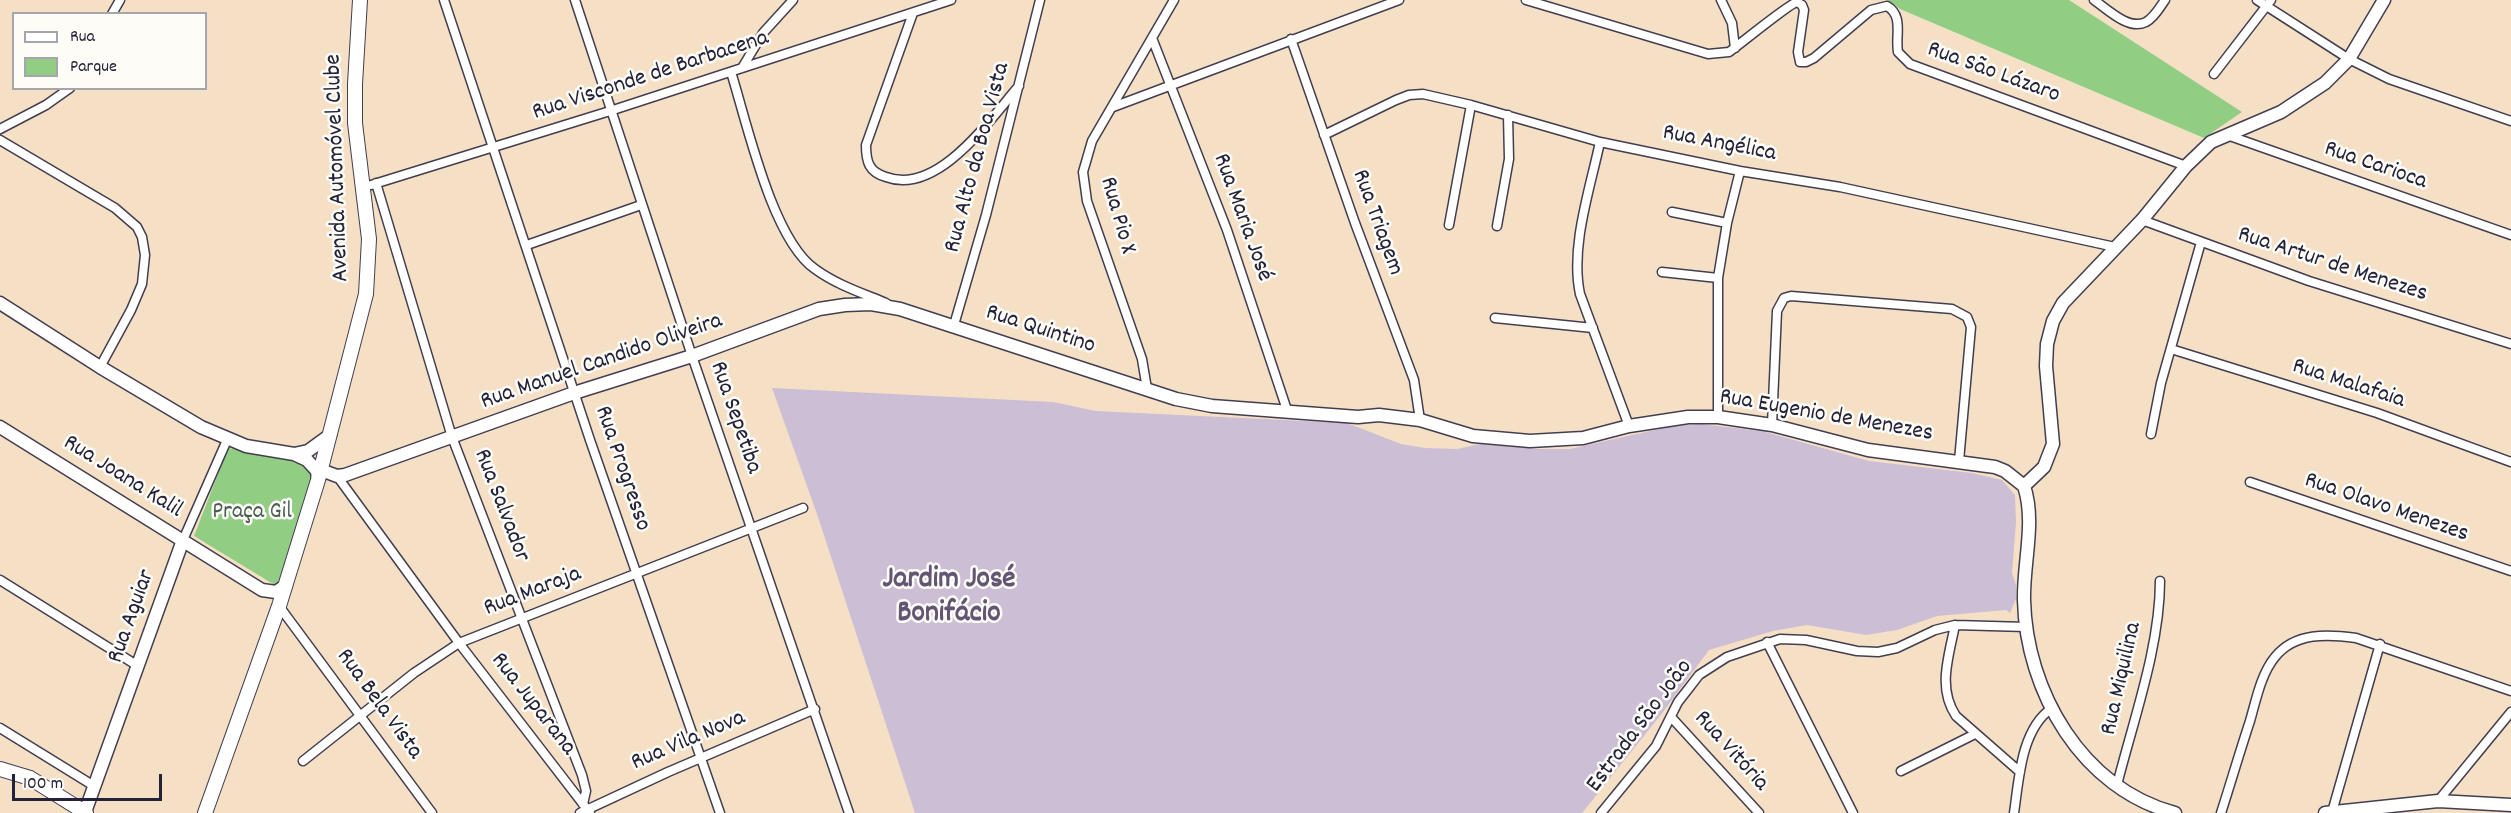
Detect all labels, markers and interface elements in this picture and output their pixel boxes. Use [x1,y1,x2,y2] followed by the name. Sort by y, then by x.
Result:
[12,12,207,90] legend
[70,25,95,50] text: Rua
[529,25,773,129] street label: Rua Visconde de Barbacena
[1923,37,2063,111] street label: Rua São Lázaro
[321,54,357,282] street label: Avenida Automóvel Clube
[70,55,117,80] text: Parque
[940,60,1018,256] street label: Rua Alto da Boa Vista
[1660,120,1778,170] street label: Rua Angélica
[2320,136,2430,198] street label: Rua Carioca
[1205,150,1277,286] street label: Rua Maria José
[1344,166,1408,280] street label: Rua Triagem
[1091,174,1141,258] street label: Rua Pio X
[2234,222,2430,310] street label: Rua Artur de Menezes
[982,300,1098,362] street label: Rua Quintino
[477,308,727,418] street label: Rua Manuel Candido Oliveira
[2288,353,2408,417] street label: Rua Malafaia
[701,358,767,478] street label: Rua Sepetiba
[1717,384,1935,450] street label: Rua Eugenio de Menezes
[586,403,656,535] street label: Rua Progresso
[57,430,187,526] street label: Rua Joana Kalil
[465,446,535,566] street label: Rua Salvador
[2300,467,2472,551] street label: Rua Olavo Menezes
[212,500,292,528] park label: Praça Gil
[480,561,586,625] street label: Rua Maraja
[883,564,1015,634] district label: Jardim José Bonifácio
[103,566,163,668] street label: Rua Aguiar
[2096,620,2150,738] street label: Rua Miquilina
[328,644,428,766] street label: Rua Bela Vista
[483,648,581,762] street label: Rua Juparana
[1582,655,1700,799] street label: Estrada São João
[628,705,750,779] street label: Rua Vila Nova
[1686,706,1774,798] street label: Rua Vitória
[15,762,165,800] scale bar
[23,772,63,797] text: 100 m

